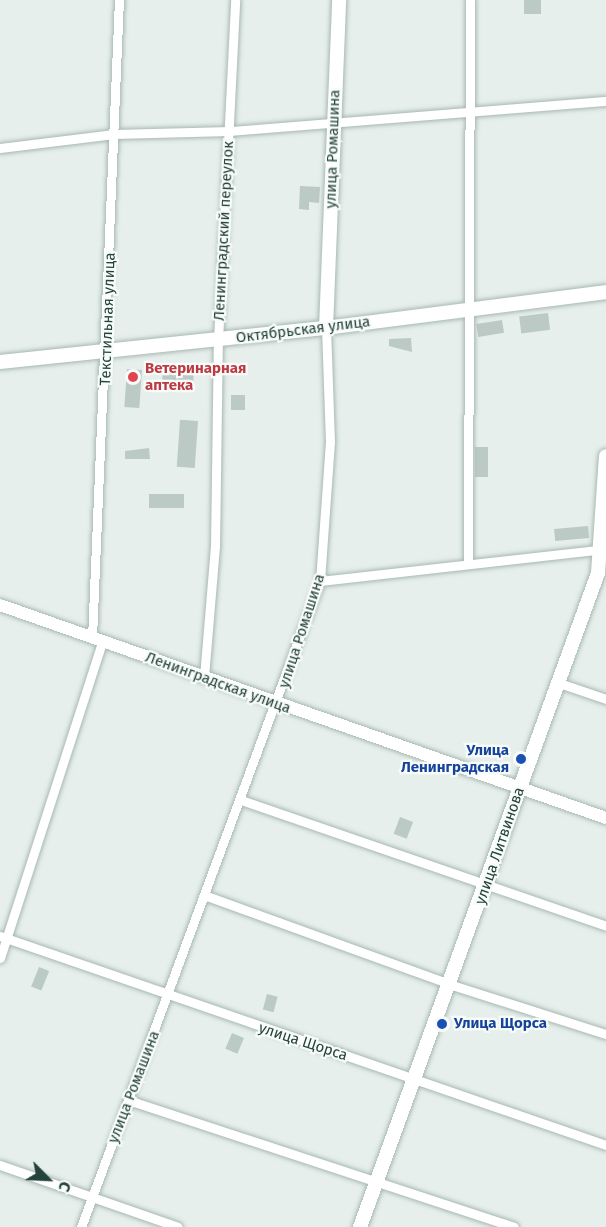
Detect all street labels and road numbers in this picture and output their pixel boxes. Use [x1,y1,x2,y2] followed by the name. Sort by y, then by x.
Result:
[322,89,344,209] street label: улица Ромашина
[210,141,238,321] street label: Ленинградский переулок
[97,252,119,386] street label: Текстильная улица
[235,313,371,347] street label: Октябрьская улица
[275,572,329,690] street label: улица Ромашина
[143,648,293,718] street label: Ленинградская улица
[471,785,529,907] street label: улица Литвинова
[256,1019,350,1065] street label: улица Щорса
[104,1028,164,1146] street label: улица Ромашина

